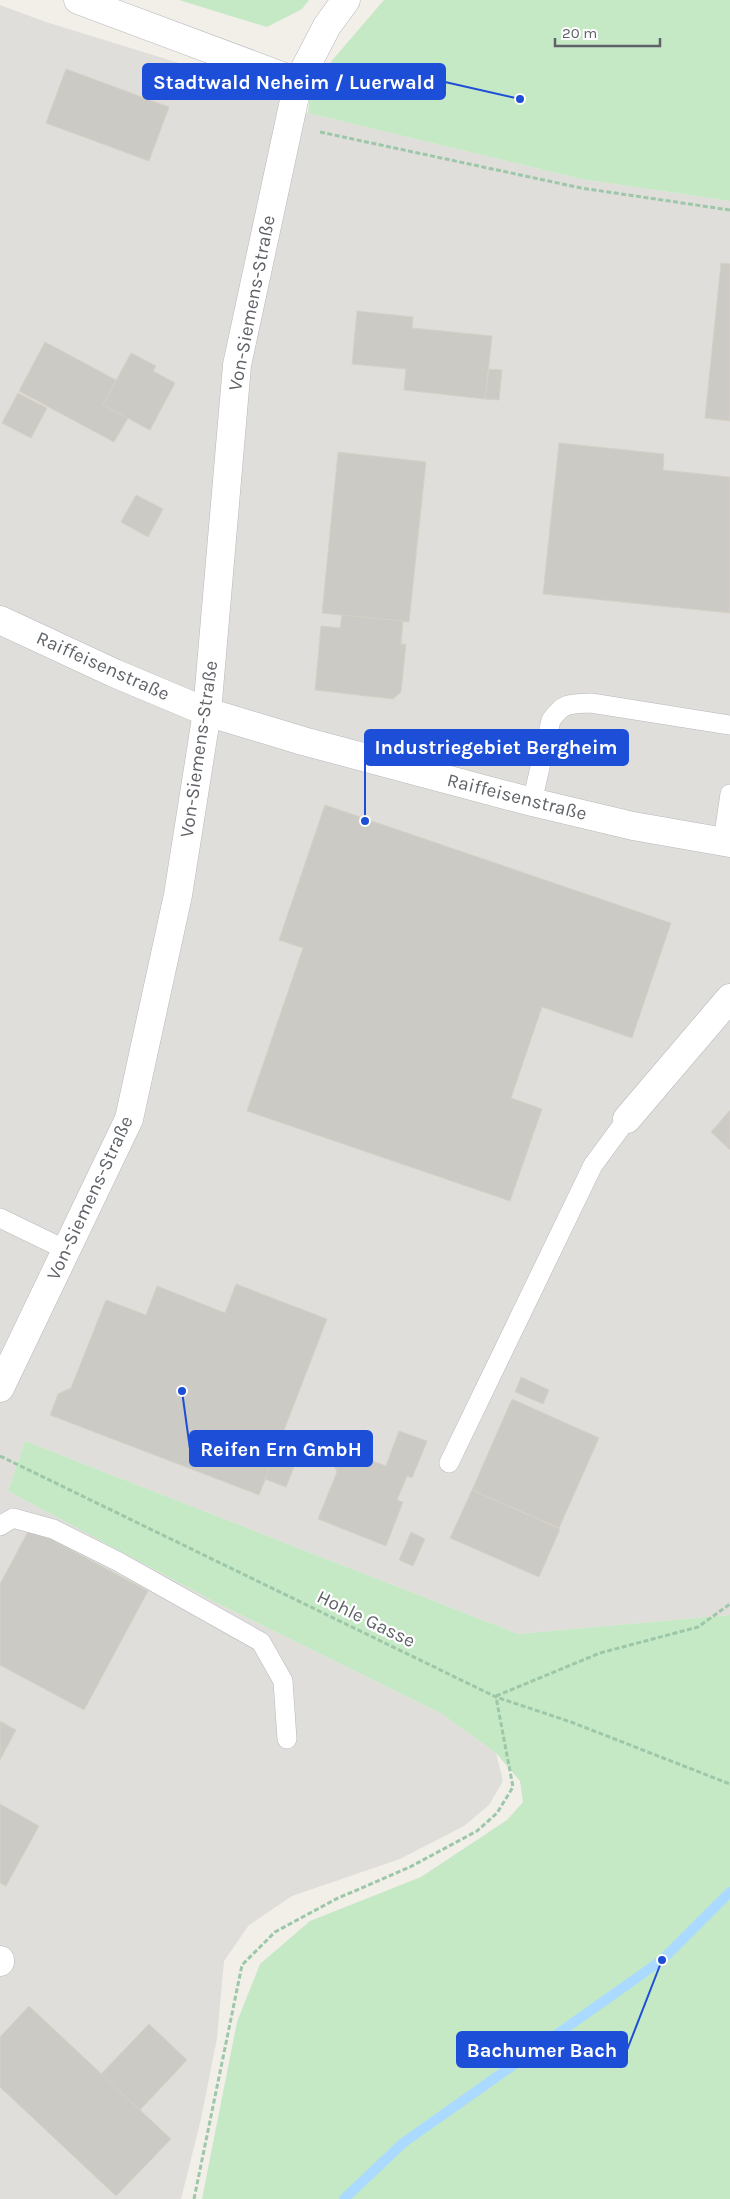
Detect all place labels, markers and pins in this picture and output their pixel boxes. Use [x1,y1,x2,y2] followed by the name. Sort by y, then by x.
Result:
[143,64,445,99] callout: Stadtwald Neheim / Luerwald
[365,730,628,765] callout: Industriegebiet Bergheim
[190,1431,372,1466] callout: Reifen Ern GmbH
[457,2032,627,2067] callout: Bachumer Bach

